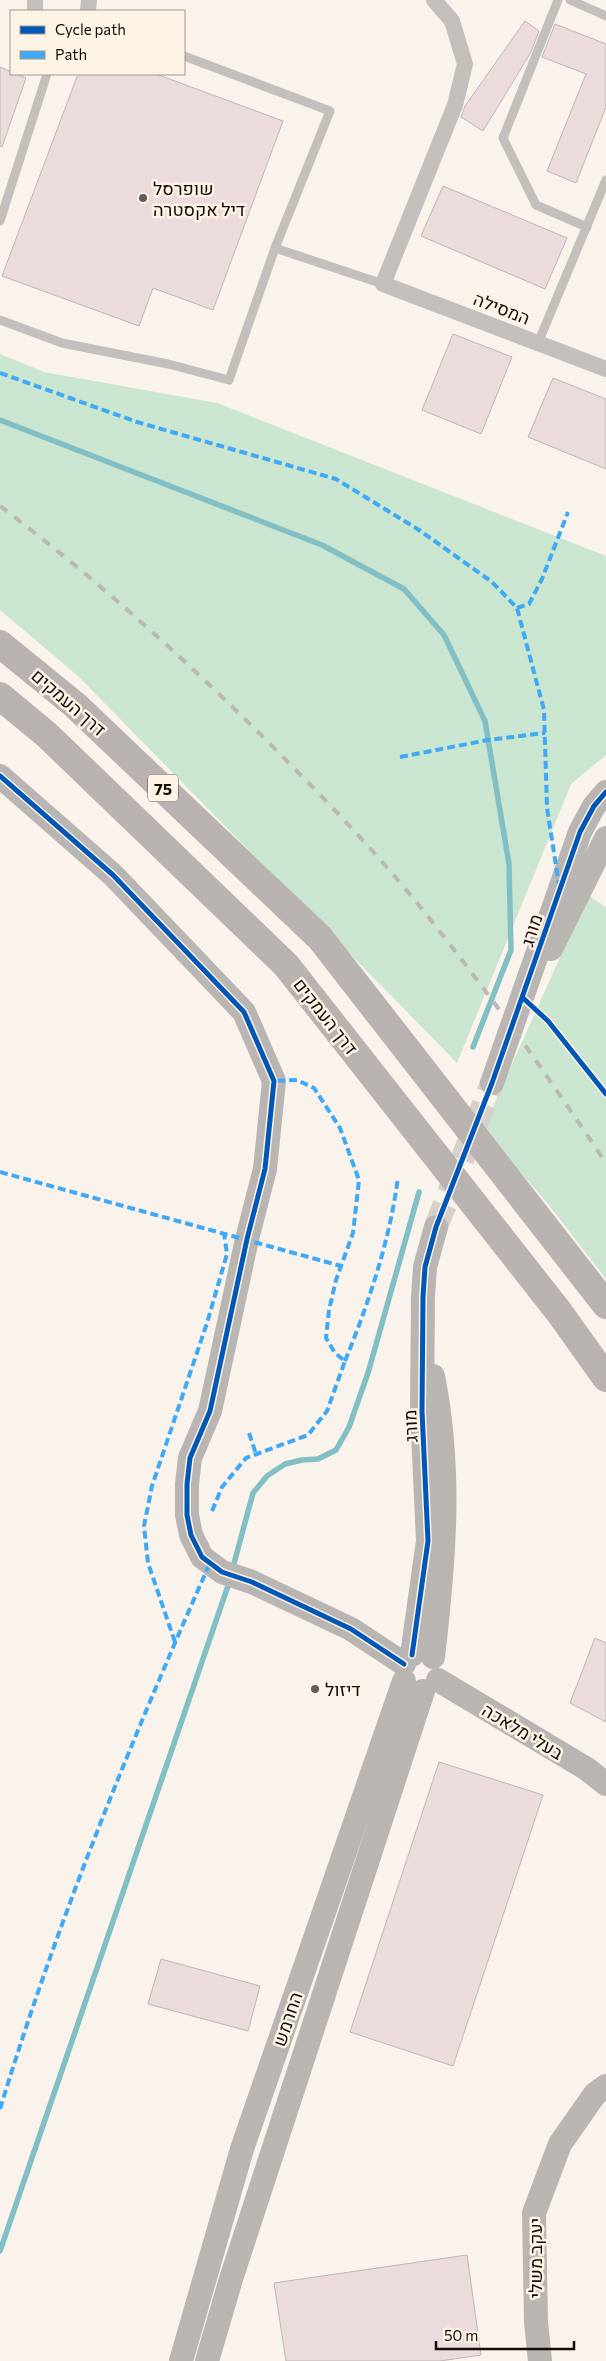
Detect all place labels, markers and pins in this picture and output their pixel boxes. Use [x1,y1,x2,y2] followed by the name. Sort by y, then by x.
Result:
[153,177,245,220] place label: שופרסל דיל אקסטרה
[137,192,149,204] marker: שופרסל דיל אקסטרה
[325,1678,361,1700] place label: דיזול
[309,1683,321,1695] marker: דיזול

